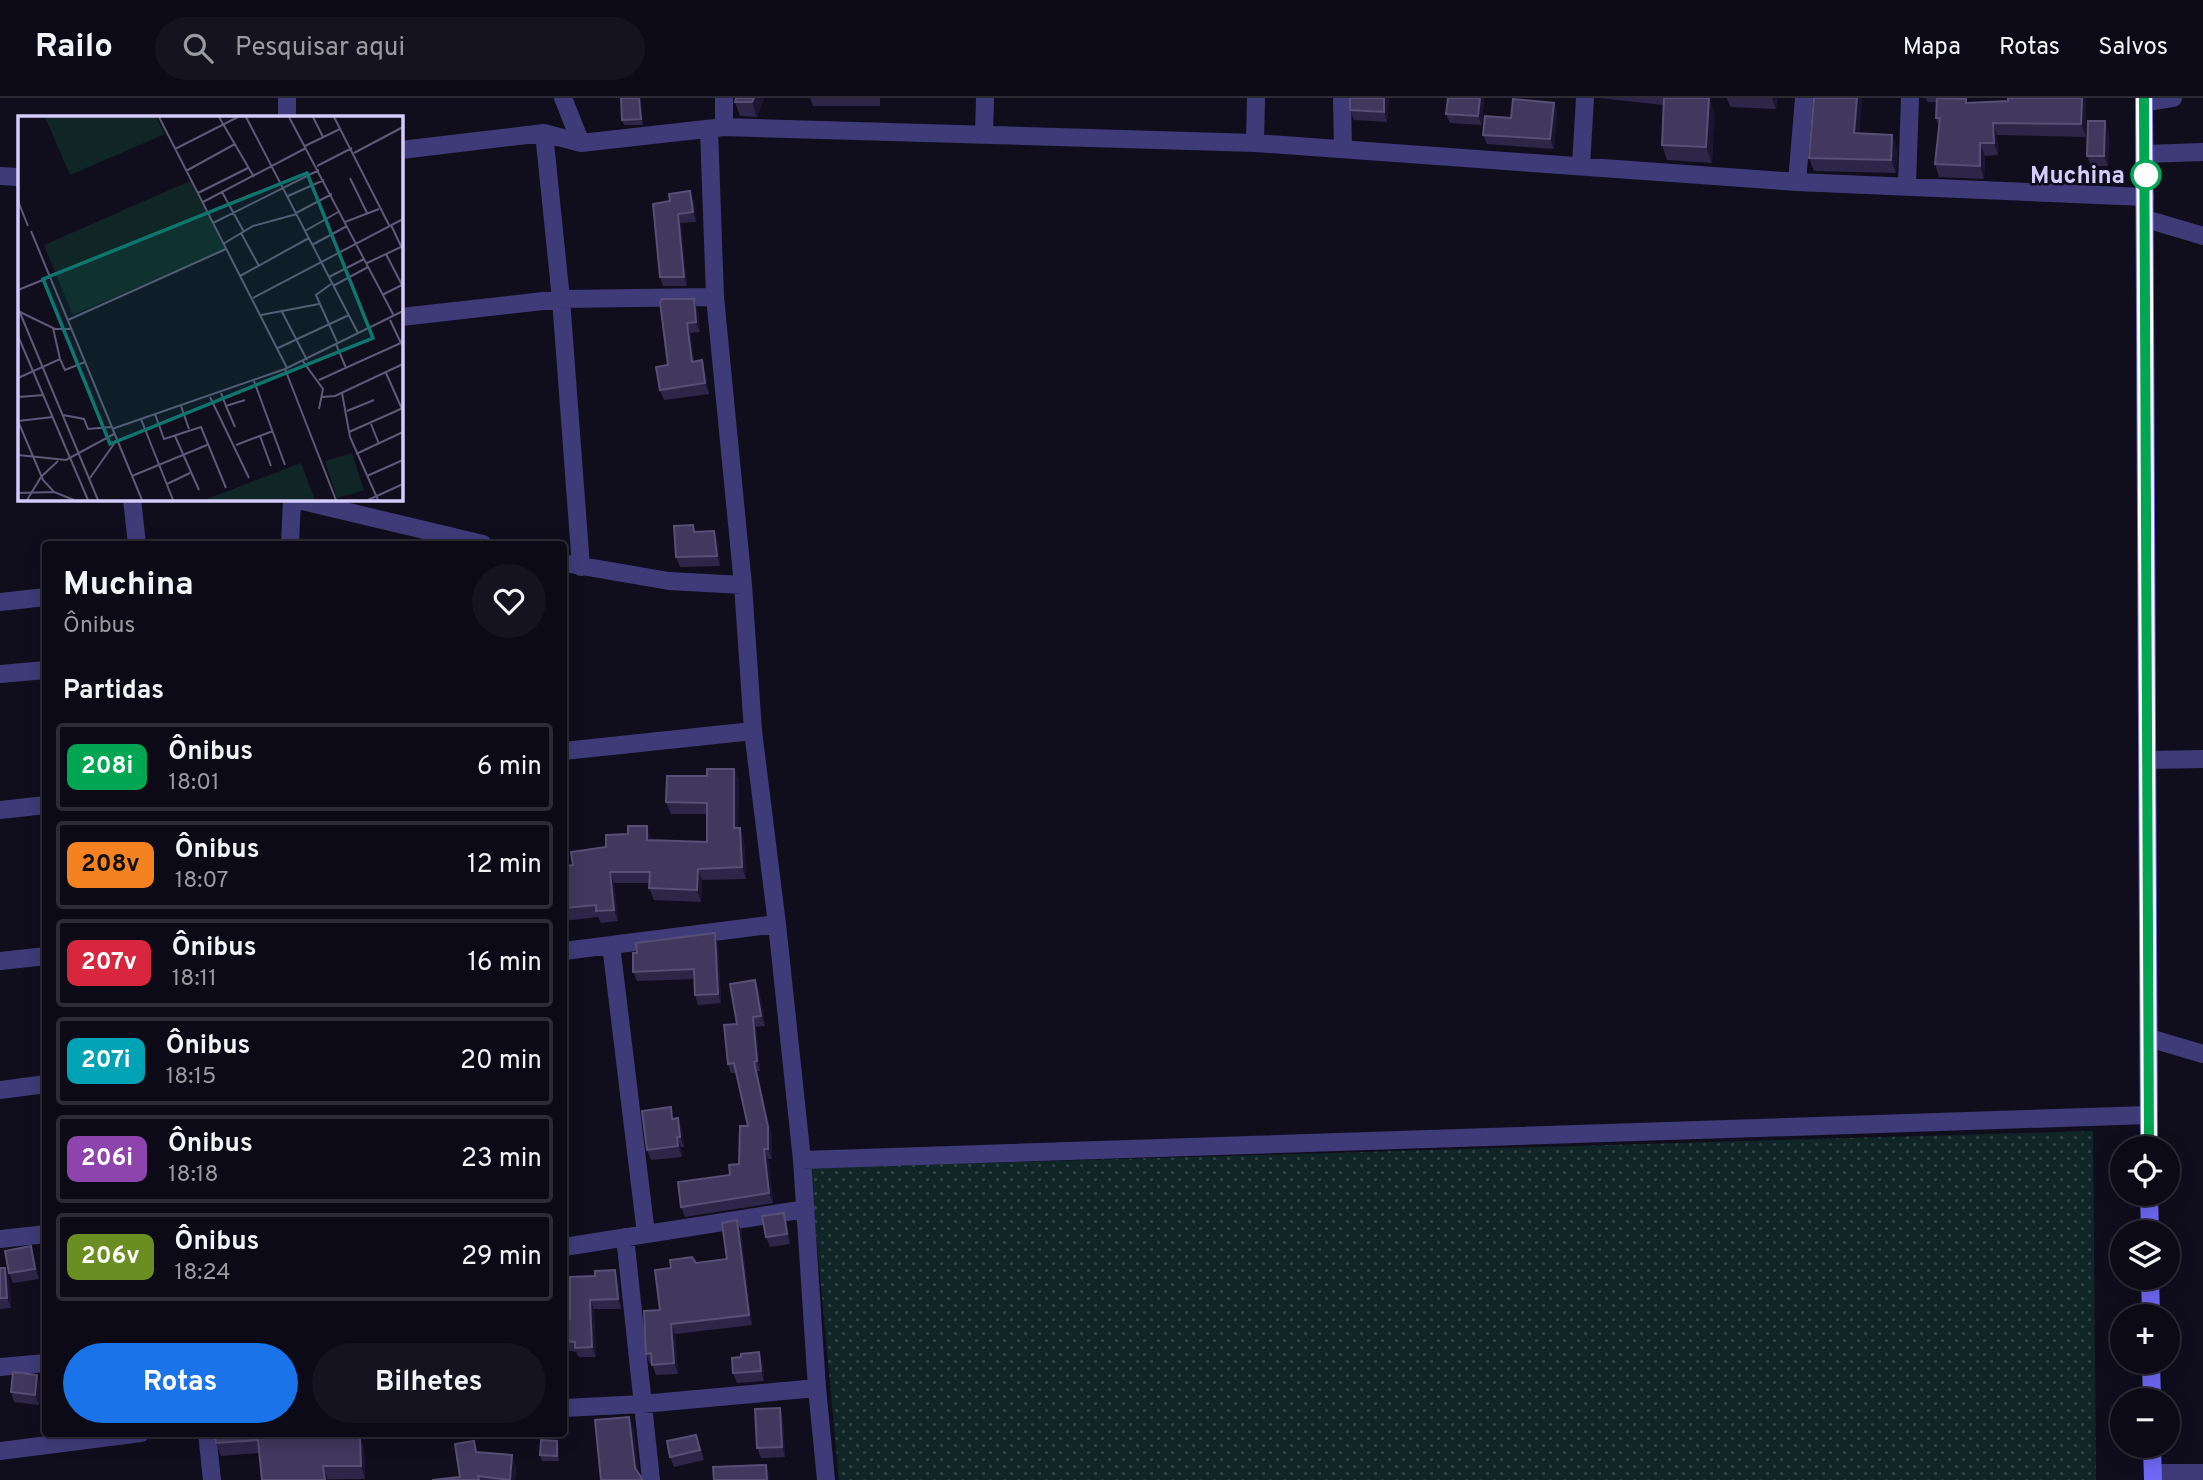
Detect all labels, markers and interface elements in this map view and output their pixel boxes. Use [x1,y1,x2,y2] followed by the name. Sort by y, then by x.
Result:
[155,17,645,80] search box
[35,27,113,69] text: Railo
[179,29,217,67] icon: search
[235,32,405,65] text: Pesquisar aqui
[1903,33,1961,63] text: Mapa
[1999,33,2060,63] text: Rotas
[2098,33,2168,63] text: Salvos
[18,116,402,500] inset map
[2131,160,2161,190] marker: Muchina
[2030,162,2125,192] place label: Muchina
[472,564,546,638] button: heart
[63,565,194,607] text: Muchina
[63,612,135,641] text: Ônibus
[63,675,164,708] text: Partidas
[168,736,253,769] text: Ônibus
[477,751,542,784] text: 6 min
[81,752,133,782] text: 208i
[168,769,220,798] text: 18:01
[175,834,259,867] text: Ônibus
[467,849,542,882] text: 12 min
[81,850,140,880] text: 208v
[175,867,229,896] text: 18:07
[172,932,257,965] text: Ônibus
[467,947,542,980] text: 16 min
[81,948,137,978] text: 207v
[172,965,217,994] text: 18:11
[166,1030,250,1063] text: Ônibus
[460,1045,542,1078] text: 20 min
[81,1046,131,1076] text: 207i
[166,1063,216,1092] text: 18:15
[168,1128,253,1161] text: Ônibus
[2110,1136,2180,1458] map controls
[2110,1136,2180,1206] button: locate
[461,1143,542,1176] text: 23 min
[81,1144,133,1174] text: 206i
[168,1161,218,1190] text: 18:18
[2110,1220,2180,1290] button: layers
[175,1226,259,1259] text: Ônibus
[461,1241,542,1274] text: 29 min
[81,1242,140,1272] text: 206v
[175,1259,231,1288] text: 18:24
[2110,1304,2180,1374] button: +
[63,1343,298,1423] button: Rotas
[312,1343,546,1423] button: Bilhetes
[2110,1388,2180,1458] button: −

